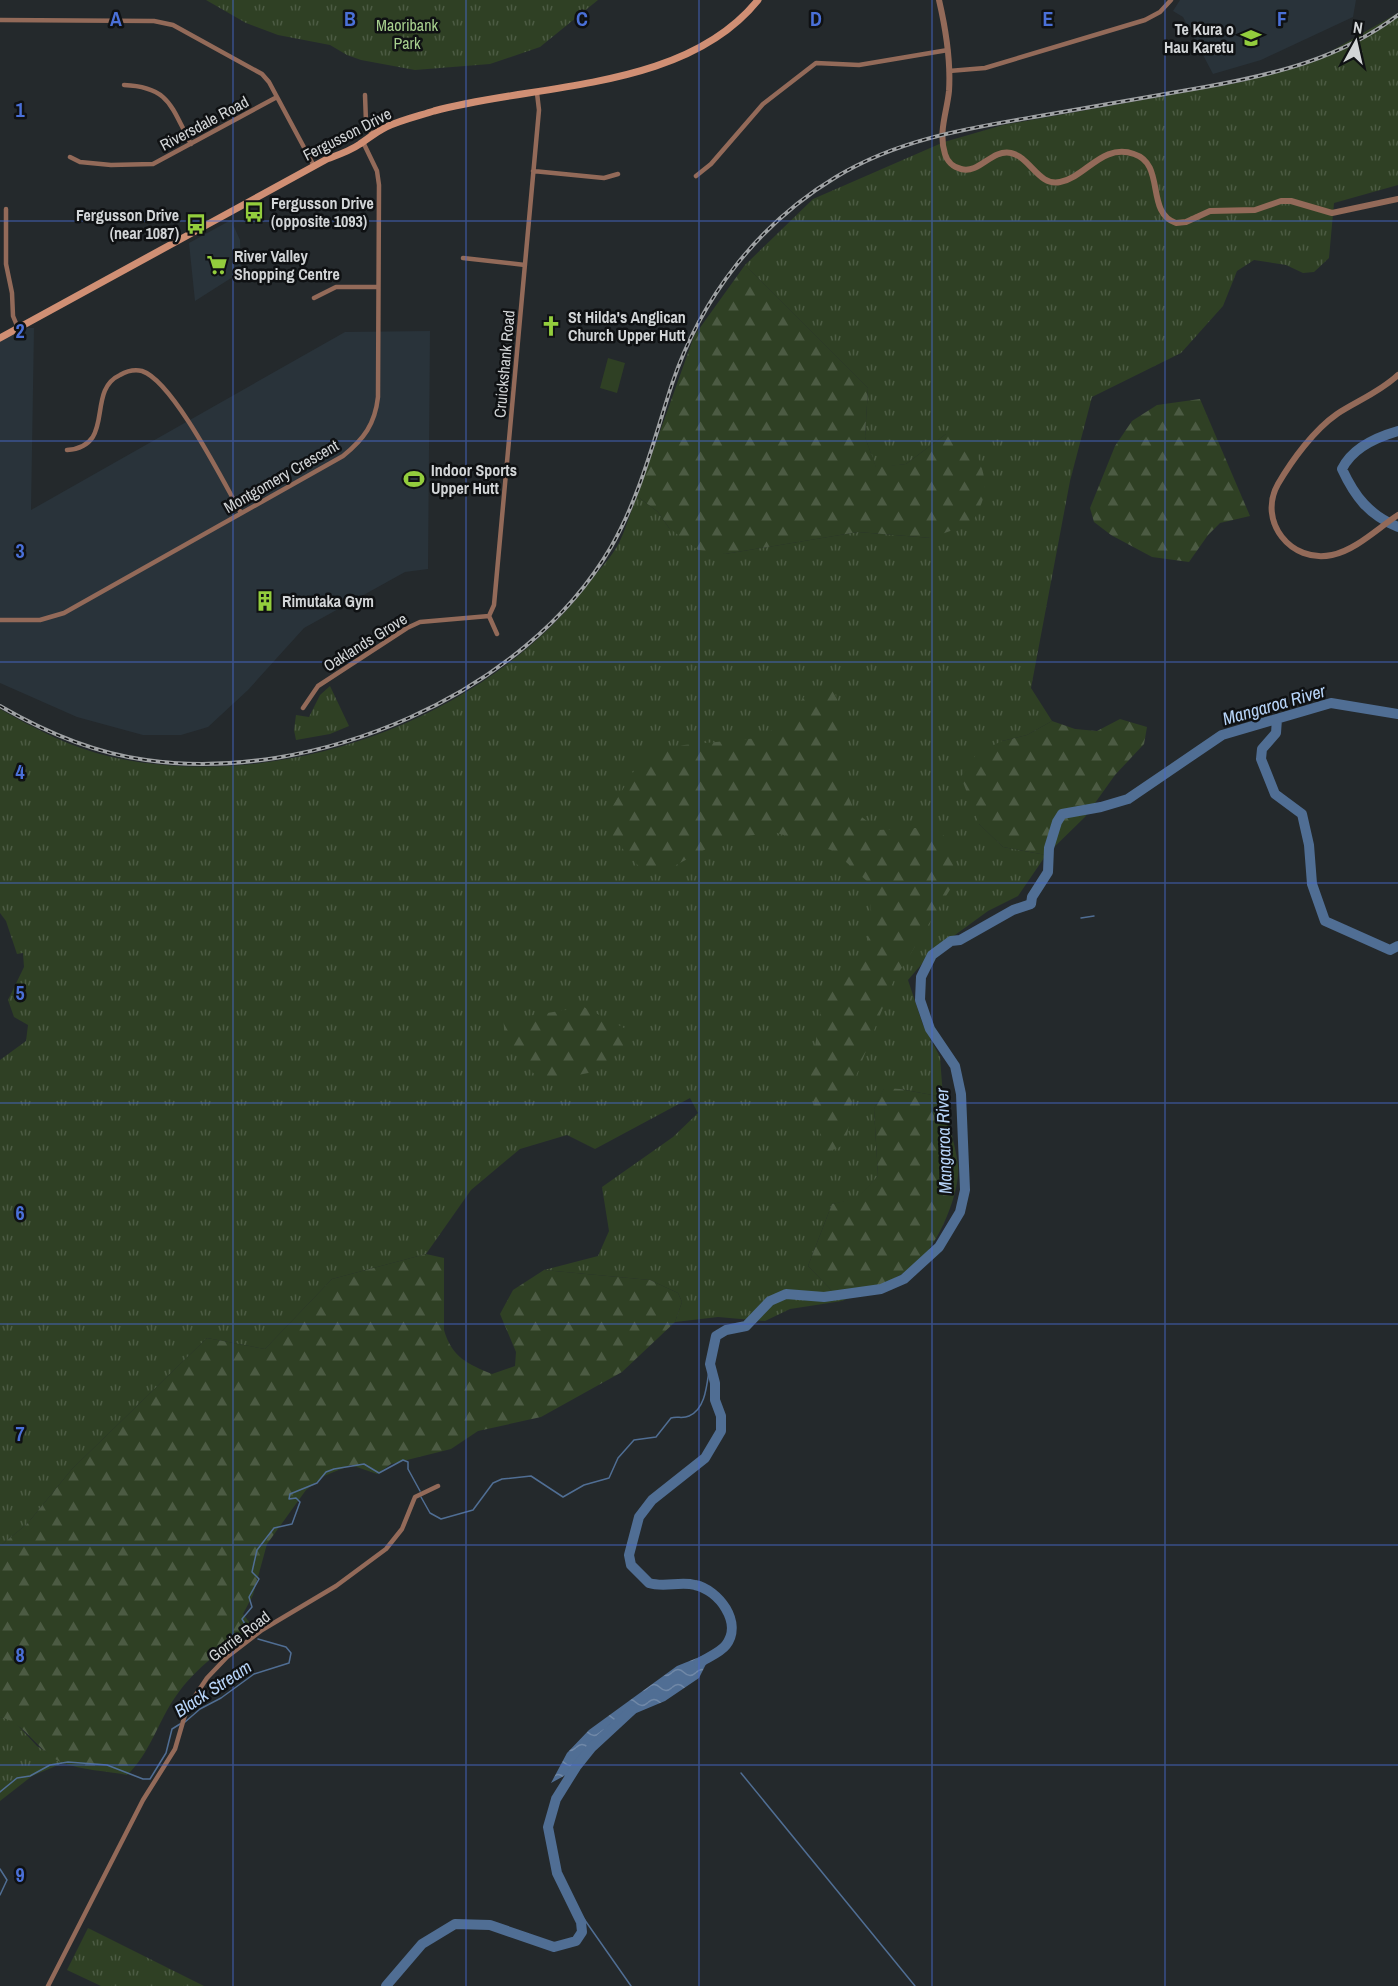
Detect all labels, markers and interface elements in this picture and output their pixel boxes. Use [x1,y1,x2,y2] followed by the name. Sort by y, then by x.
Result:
[110,5,122,32] text: A
[344,5,356,32] text: B
[576,5,588,32] text: C
[810,5,822,32] text: D
[1043,5,1054,32] text: E
[1277,5,1287,32] text: F
[1326,12,1386,72] north arrow
[376,14,438,54] park label: Maoribank Park
[1352,16,1364,39] text: N
[1164,18,1234,58] place label: Te Kura o Hau Karetu
[1239,26,1263,50] school or university icon: Te Kura o Hau Karetu
[156,90,252,156] street label: Riversdale Road
[15,96,25,123] text: 1
[299,102,395,166] street label: Fergusson Drive
[271,192,374,232] place label: Fergusson Drive (opposite 1093)
[242,200,266,224] bus stop icon: Fergusson Drive (opposite 1093)
[76,204,179,244] place label: Fergusson Drive (near 1087)
[184,212,208,236] bus stop icon: Fergusson Drive (near 1087)
[234,245,340,285] place label: River Valley Shopping Centre
[205,253,229,277] supermarket icon: River Valley Shopping Centre
[568,306,686,346] place label: St Hilda's Anglican Church Upper Hutt
[488,309,520,419] street label: Cruickshank Road
[539,314,563,338] church icon: St Hilda's Anglican Church Upper Hutt
[15,317,25,344] text: 2
[220,434,343,518] street label: Montgomery Crescent
[431,459,517,499] place label: Indoor Sports Upper Hutt
[402,467,426,491] sports icon: Indoor Sports Upper Hutt
[15,537,25,564] text: 3
[253,589,277,613] building icon: Rimutaka Gym
[282,590,374,612] place label: Rimutaka Gym
[319,608,411,676] street label: Oaklands Grove
[1220,678,1329,731] water label: Mangaroa River
[15,758,25,785] text: 4
[15,979,25,1006] text: 5
[929,1087,958,1194] water label: Mangaroa River
[15,1199,25,1226] text: 6
[15,1420,25,1447] text: 7
[204,1605,274,1667] street label: Gorrie Road
[15,1641,25,1668] text: 8
[169,1654,256,1723] water label: Black Stream
[15,1861,25,1888] text: 9

